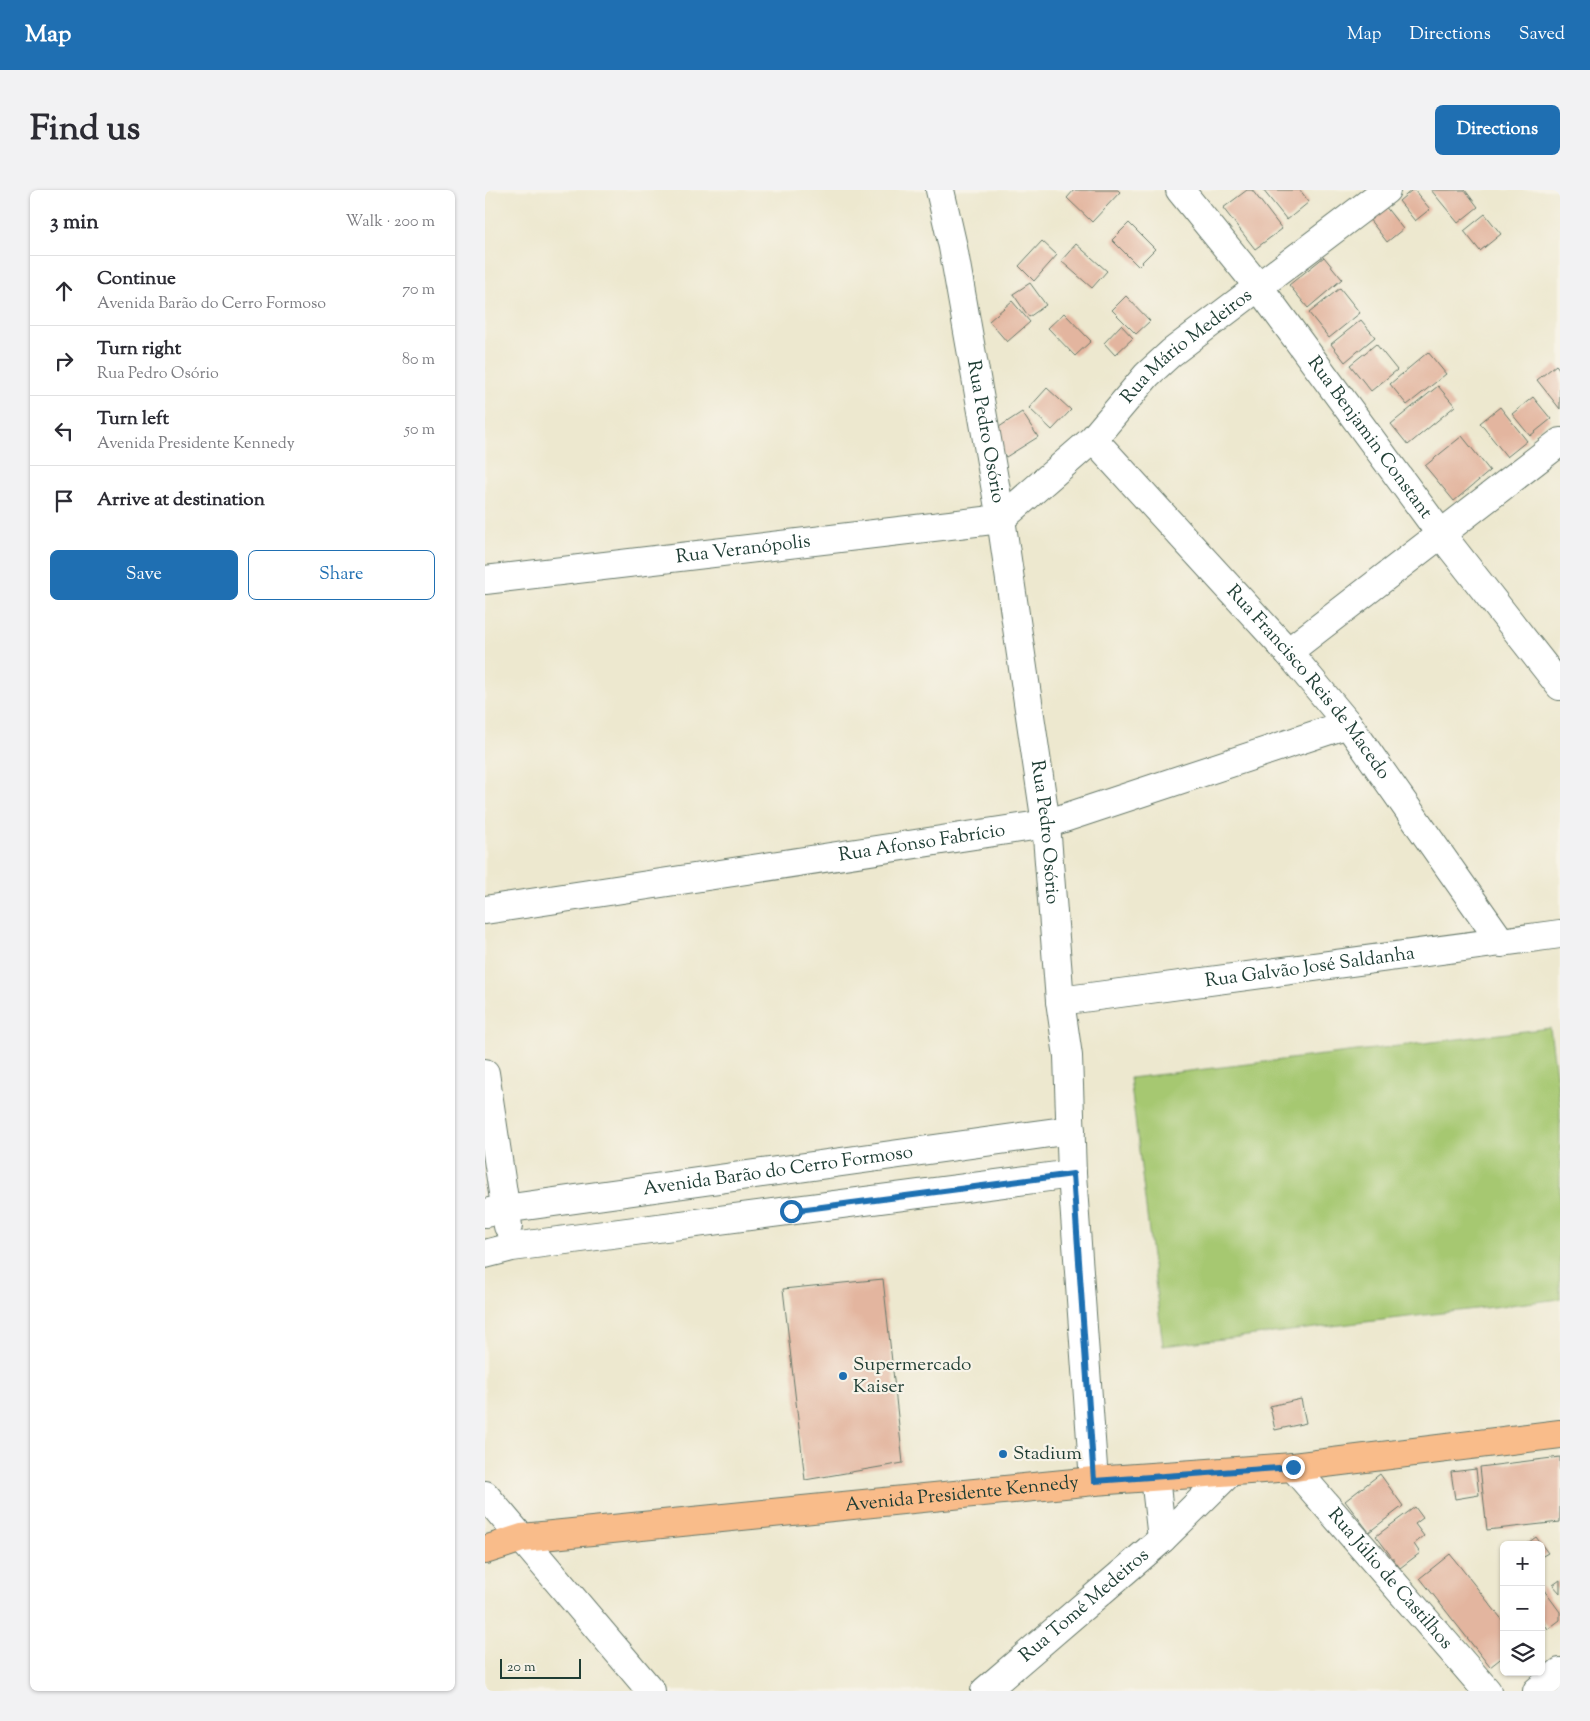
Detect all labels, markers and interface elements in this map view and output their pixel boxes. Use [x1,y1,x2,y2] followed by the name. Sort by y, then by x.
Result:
[25,18,71,52] text: Map
[1347,22,1382,48] text: Map
[1410,22,1491,48] text: Directions
[1519,22,1565,48] text: Saved
[30,105,140,156] text: Find us
[1435,105,1560,155] button: Directions
[50,208,99,238] text: 3 min
[346,211,435,234] text: Walk · 200 m
[97,266,176,293] text: Continue
[50,277,78,305] icon: ahead
[402,279,435,302] text: 70 m
[1115,282,1258,410] street label: Rua Mário Medeiros
[97,293,326,316] text: Avenida Barão do Cerro Formoso
[97,336,181,363] text: Turn right
[50,347,78,375] icon: right
[402,349,435,372] text: 80 m
[1301,351,1439,525] street label: Rua Benjamin Constant
[960,358,1011,505] street label: Rua Pedro Osório
[97,363,219,386] text: Rua Pedro Osório
[97,406,169,433] text: Turn left
[50,417,78,445] icon: left
[404,419,435,442] text: 50 m
[97,433,295,456] text: Avenida Presidente Kennedy
[50,487,78,515] icon: arrive
[97,487,265,514] text: Arrive at destination
[674,528,812,571] street label: Rua Veranópolis
[50,550,238,600] button: Save
[248,550,435,600] button: Share
[1220,579,1397,785] street label: Rua Francisco Reis de Macedo
[1023,758,1066,905] street label: Rua Pedro Osório
[837,817,1007,869] street label: Rua Afonso Fabrício
[1203,940,1417,995] street label: Rua Galvão José Saldanha
[641,1139,915,1203] street label: Avenida Barão do Cerro Formoso
[780,1200,803,1223] route start
[853,1352,971,1401] place label: Supermercado Kaiser
[837,1370,849,1382] marker: Supermercado Kaiser
[1013,1441,1082,1468] place label: Stadium
[997,1448,1009,1460] marker: Stadium
[1282,1456,1305,1479] route end
[844,1469,1081,1519] street label: Avenida Presidente Kennedy
[1321,1502,1459,1655] street label: Rua Júlio de Castilhos
[1500,1541,1545,1676] map controls
[1500,1541,1545,1586] button: +
[1014,1542,1155,1669] street label: Rua Tomé Medeiros
[1500,1586,1545,1631] button: −
[1500,1631,1545,1676] button: layers
[500,1656,581,1679] scale bar
[507,1658,536,1678] text: 20 m

